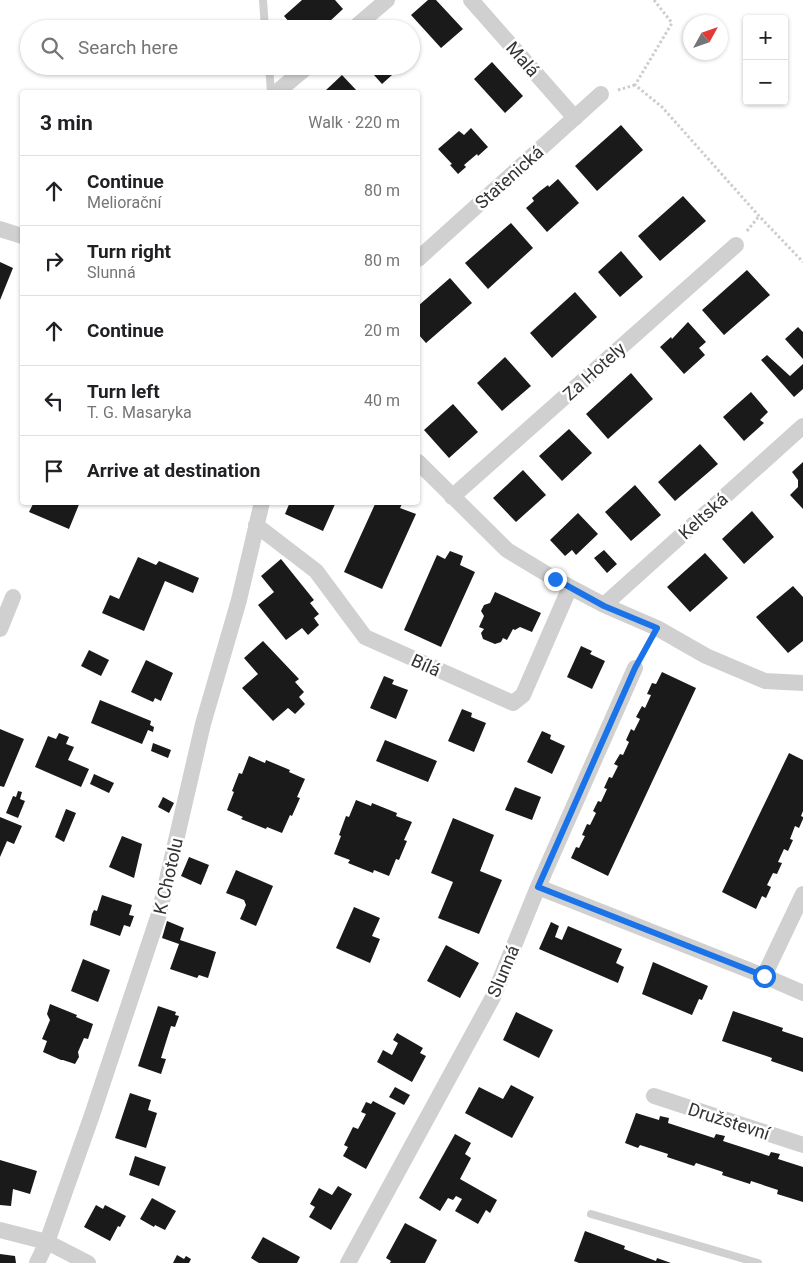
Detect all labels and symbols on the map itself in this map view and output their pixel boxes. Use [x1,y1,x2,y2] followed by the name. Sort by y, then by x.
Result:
[683,15,728,60] north arrow
[502,37,544,81] street label: Malá
[471,141,547,213] street label: Statenická
[559,337,630,404] street label: Za Hotely
[674,488,732,544] street label: Keltská
[544,568,567,591] route end
[408,649,444,681] street label: Bílá
[149,836,187,916] street label: K Chotolu
[483,942,523,1000] street label: Slunná
[753,965,776,988] route start
[686,1098,773,1144] street label: Družstevní

